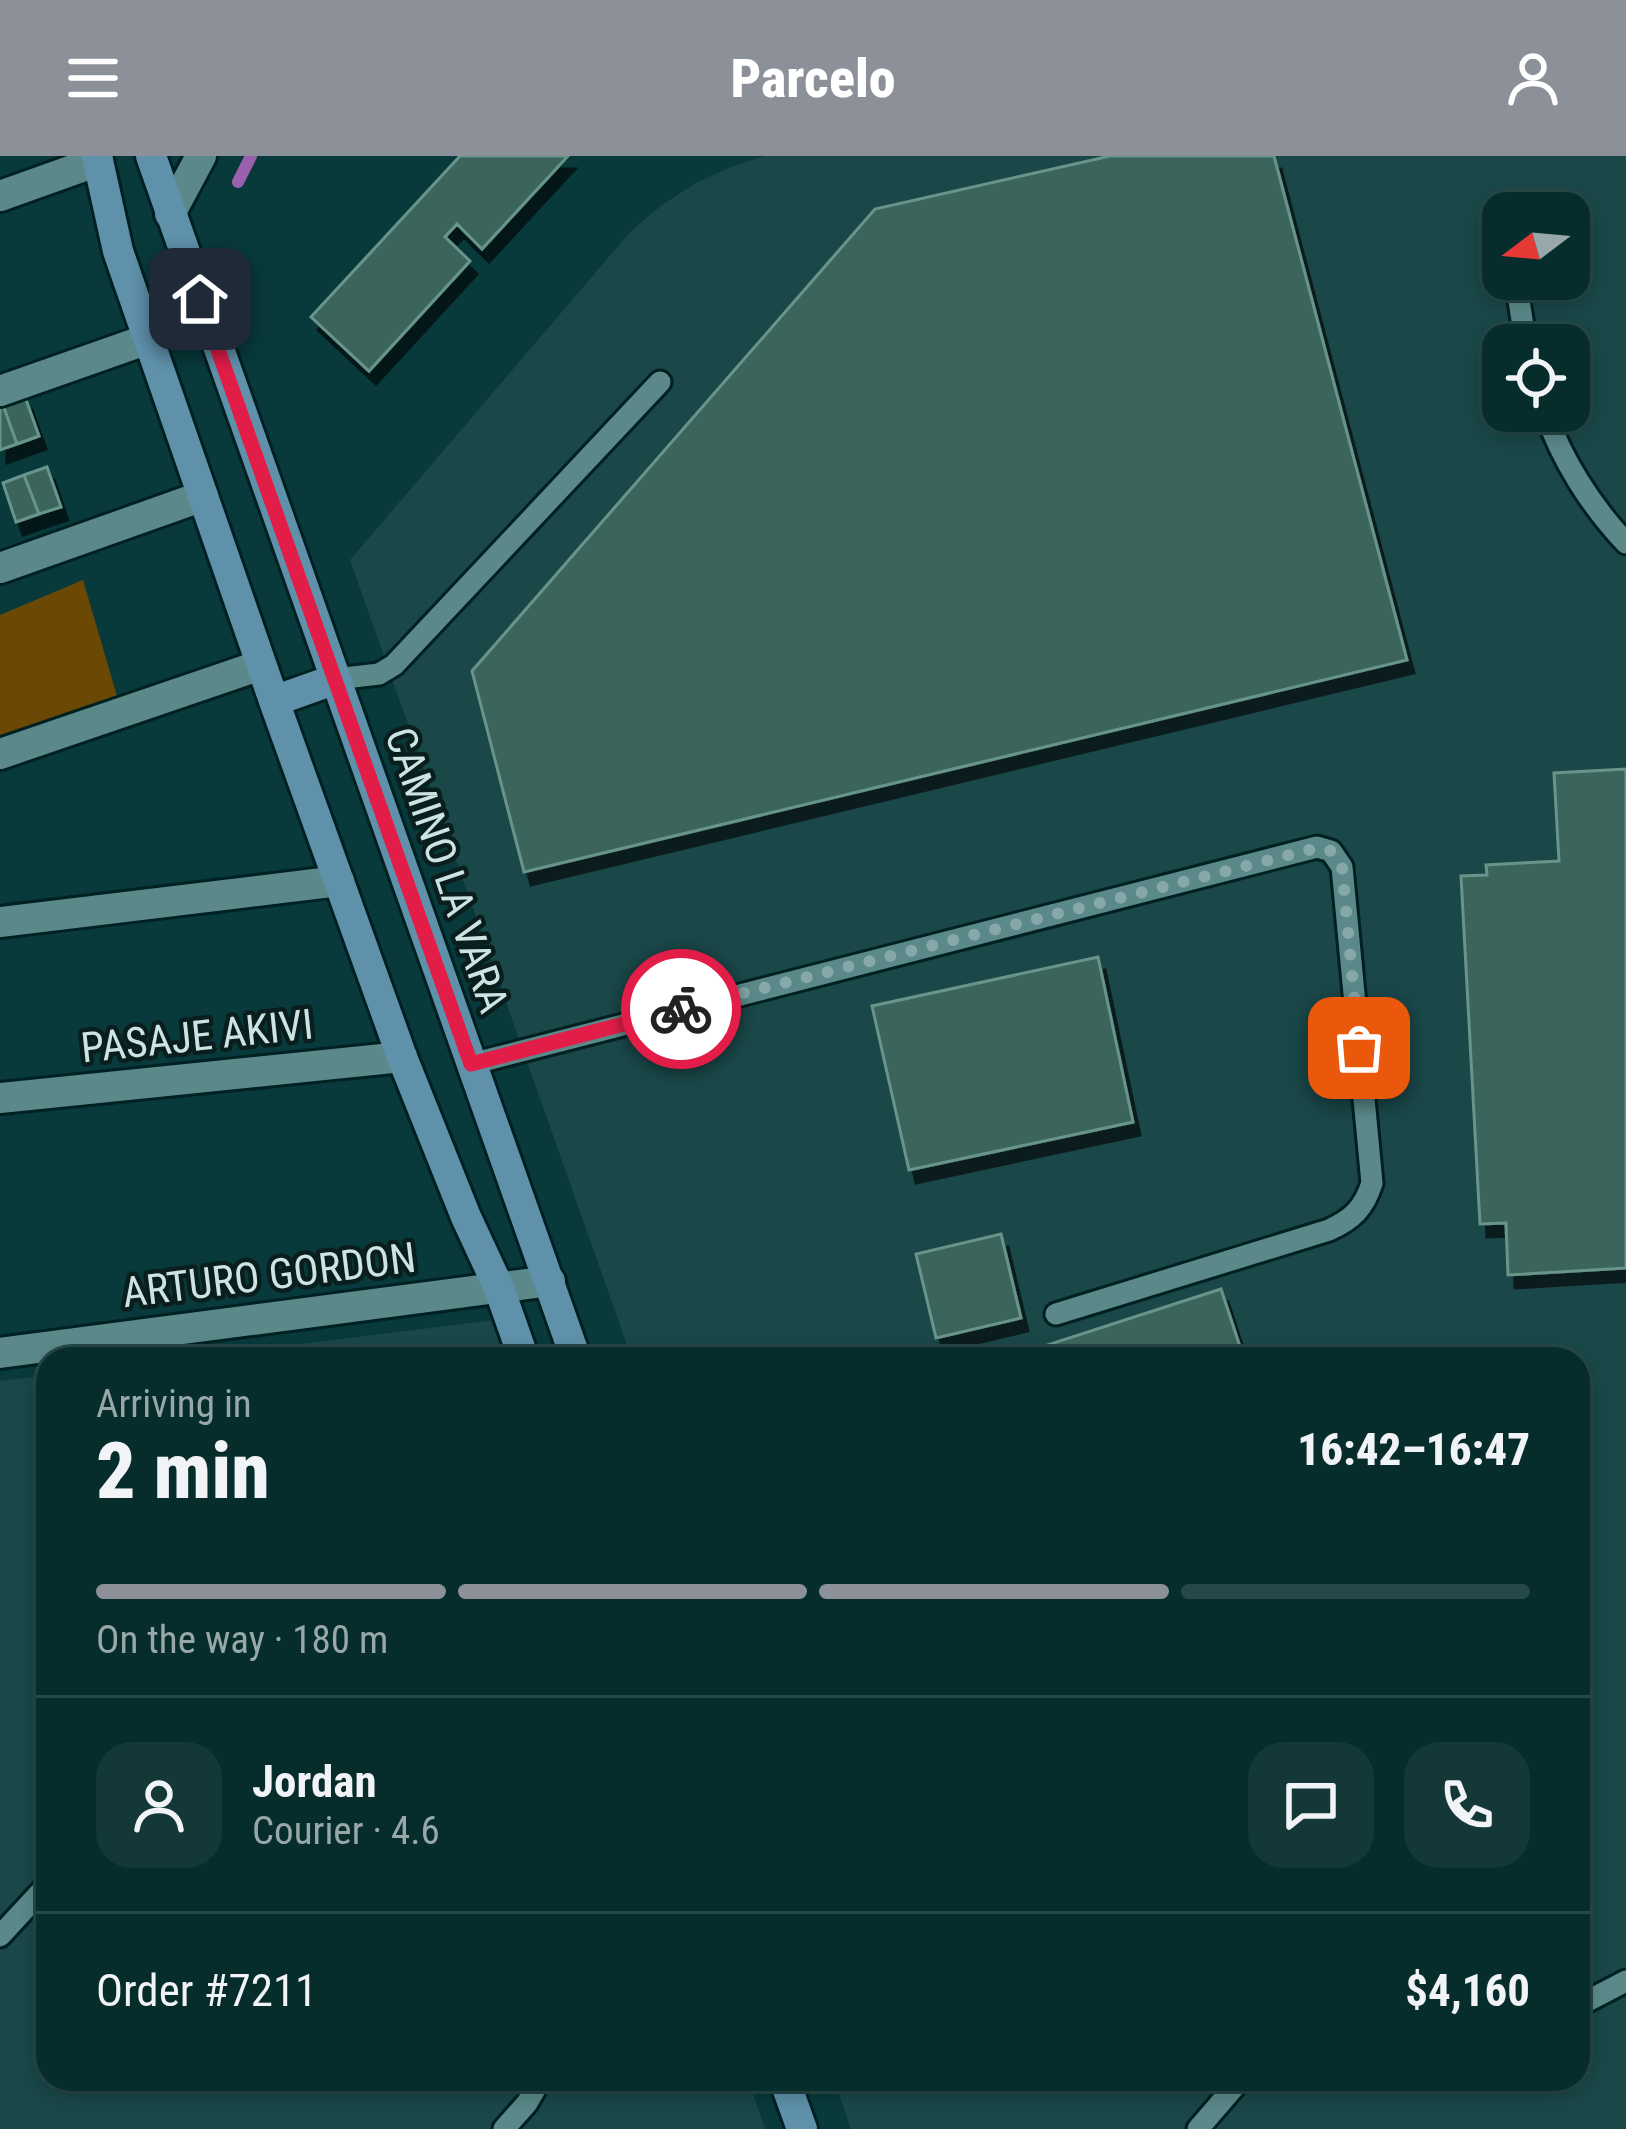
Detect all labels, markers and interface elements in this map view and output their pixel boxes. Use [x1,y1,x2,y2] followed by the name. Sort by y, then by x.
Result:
[60,45,126,111] icon: menu
[1500,45,1566,111] icon: person
[730,47,896,110] text: Parcelo
[1482,192,1590,300] north arrow
[1482,192,1590,432] map controls
[149,248,251,350] pin
[167,266,233,332] icon: home
[1482,324,1590,432] button: locate
[375,721,519,1019] street label: CAMINO LA VARA
[621,949,741,1069] courier
[648,976,714,1042] icon: bike
[1308,997,1410,1099] pin
[78,999,316,1073] street label: PASAJE AKIVI
[1326,1015,1392,1081] icon: bag
[120,1233,418,1317] street label: ARTURO GORDON
[96,1381,252,1427] text: Arriving in
[1297,1423,1530,1476] text: 16:42–16:47
[96,1426,270,1517] text: 2 min
[96,1617,388,1663] text: On the way · 180 m
[96,1742,222,1868] button: person
[1248,1742,1374,1868] button: chat
[1404,1742,1530,1868] button: phone
[252,1755,377,1808] text: Jordan
[252,1808,440,1854] text: Courier · 4.6
[96,1964,317,2017] text: Order #7211
[1405,1964,1530,2017] text: $4,160

